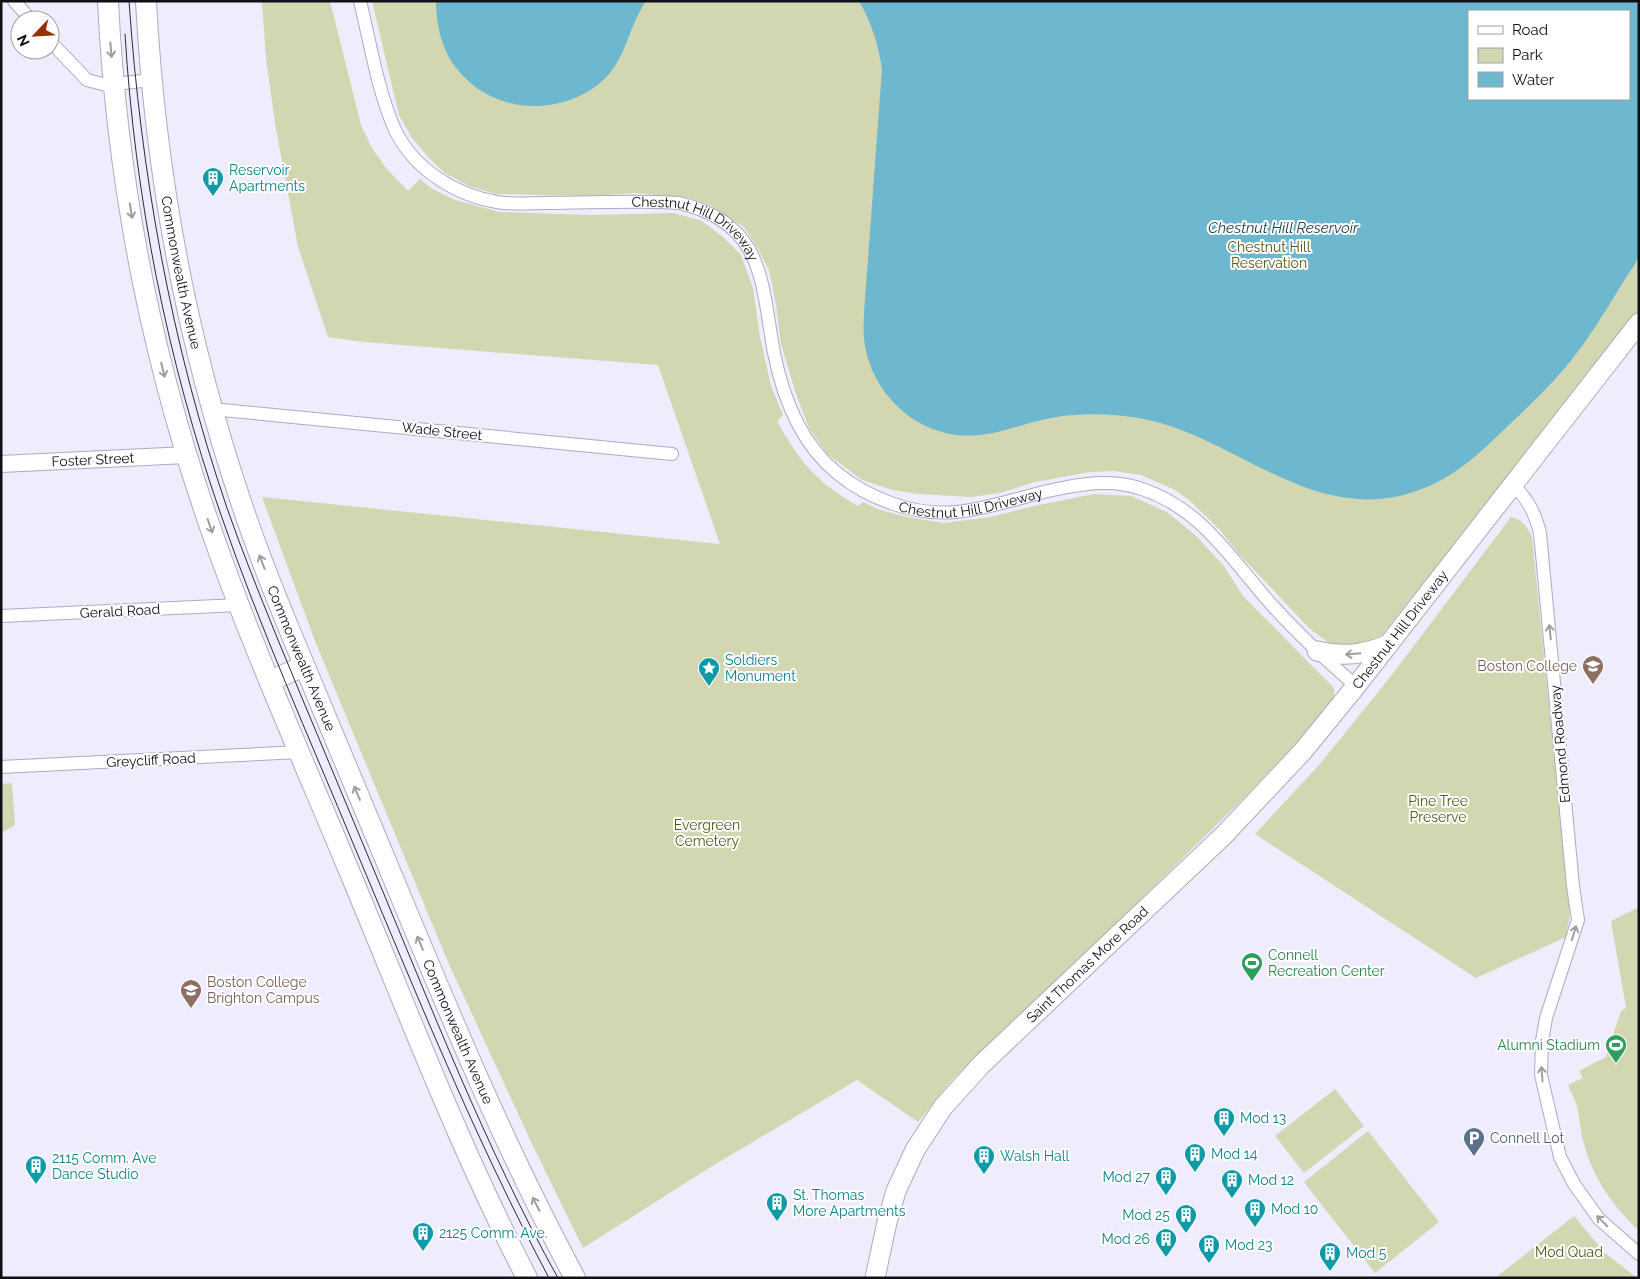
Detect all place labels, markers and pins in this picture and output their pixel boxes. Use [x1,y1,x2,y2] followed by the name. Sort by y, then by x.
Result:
[229,162,305,194] place label: Reservoir Apartments
[201,166,225,197] building icon: Reservoir Apartments
[725,652,796,684] place label: Soldiers Monument
[1581,654,1605,685] school or university icon: Boston College
[697,656,721,687] place icon: Soldiers Monument
[1477,658,1577,674] place label: Boston College
[1268,947,1385,979] place label: Connell Recreation Center
[1240,951,1264,982] sports icon: Connell Recreation Center
[207,974,320,1006] place label: Boston College Brighton Campus
[179,978,203,1009] school or university icon: Boston College Brighton Campus
[1604,1033,1628,1064] sports icon: Alumni Stadium
[1497,1037,1600,1053] place label: Alumni Stadium
[1212,1106,1236,1137] building icon: Mod 13
[1240,1110,1286,1126] place label: Mod 13
[1462,1126,1486,1157] parking icon: Connell Lot
[1490,1130,1564,1146] place label: Connell Lot
[1183,1142,1207,1173] building icon: Mod 14
[972,1144,996,1175] building icon: Walsh Hall
[1211,1146,1258,1162] place label: Mod 14
[1000,1148,1070,1164] place label: Walsh Hall
[52,1150,156,1182] place label: 2115 Comm. Ave Dance Studio
[24,1154,48,1185] building icon: 2115 Comm. Ave Dance Studio
[1154,1165,1178,1196] building icon: Mod 27
[1220,1168,1244,1199] building icon: Mod 12
[1102,1169,1150,1185] place label: Mod 27
[1248,1172,1294,1188] place label: Mod 12
[793,1187,906,1219] place label: St. Thomas More Apartments
[765,1191,789,1222] building icon: St. Thomas More Apartments
[1243,1197,1267,1228] building icon: Mod 10
[1271,1201,1318,1217] place label: Mod 10
[1174,1203,1198,1234] building icon: Mod 25
[1122,1207,1170,1223] place label: Mod 25
[411,1221,435,1252] building icon: 2125 Comm. Ave.
[439,1225,547,1241] place label: 2125 Comm. Ave.
[1154,1227,1178,1258] building icon: Mod 26
[1101,1231,1150,1247] place label: Mod 26
[1197,1233,1221,1264] building icon: Mod 23
[1225,1237,1273,1253] place label: Mod 23
[1318,1241,1342,1272] building icon: Mod 5
[1346,1245,1387,1261] place label: Mod 5

